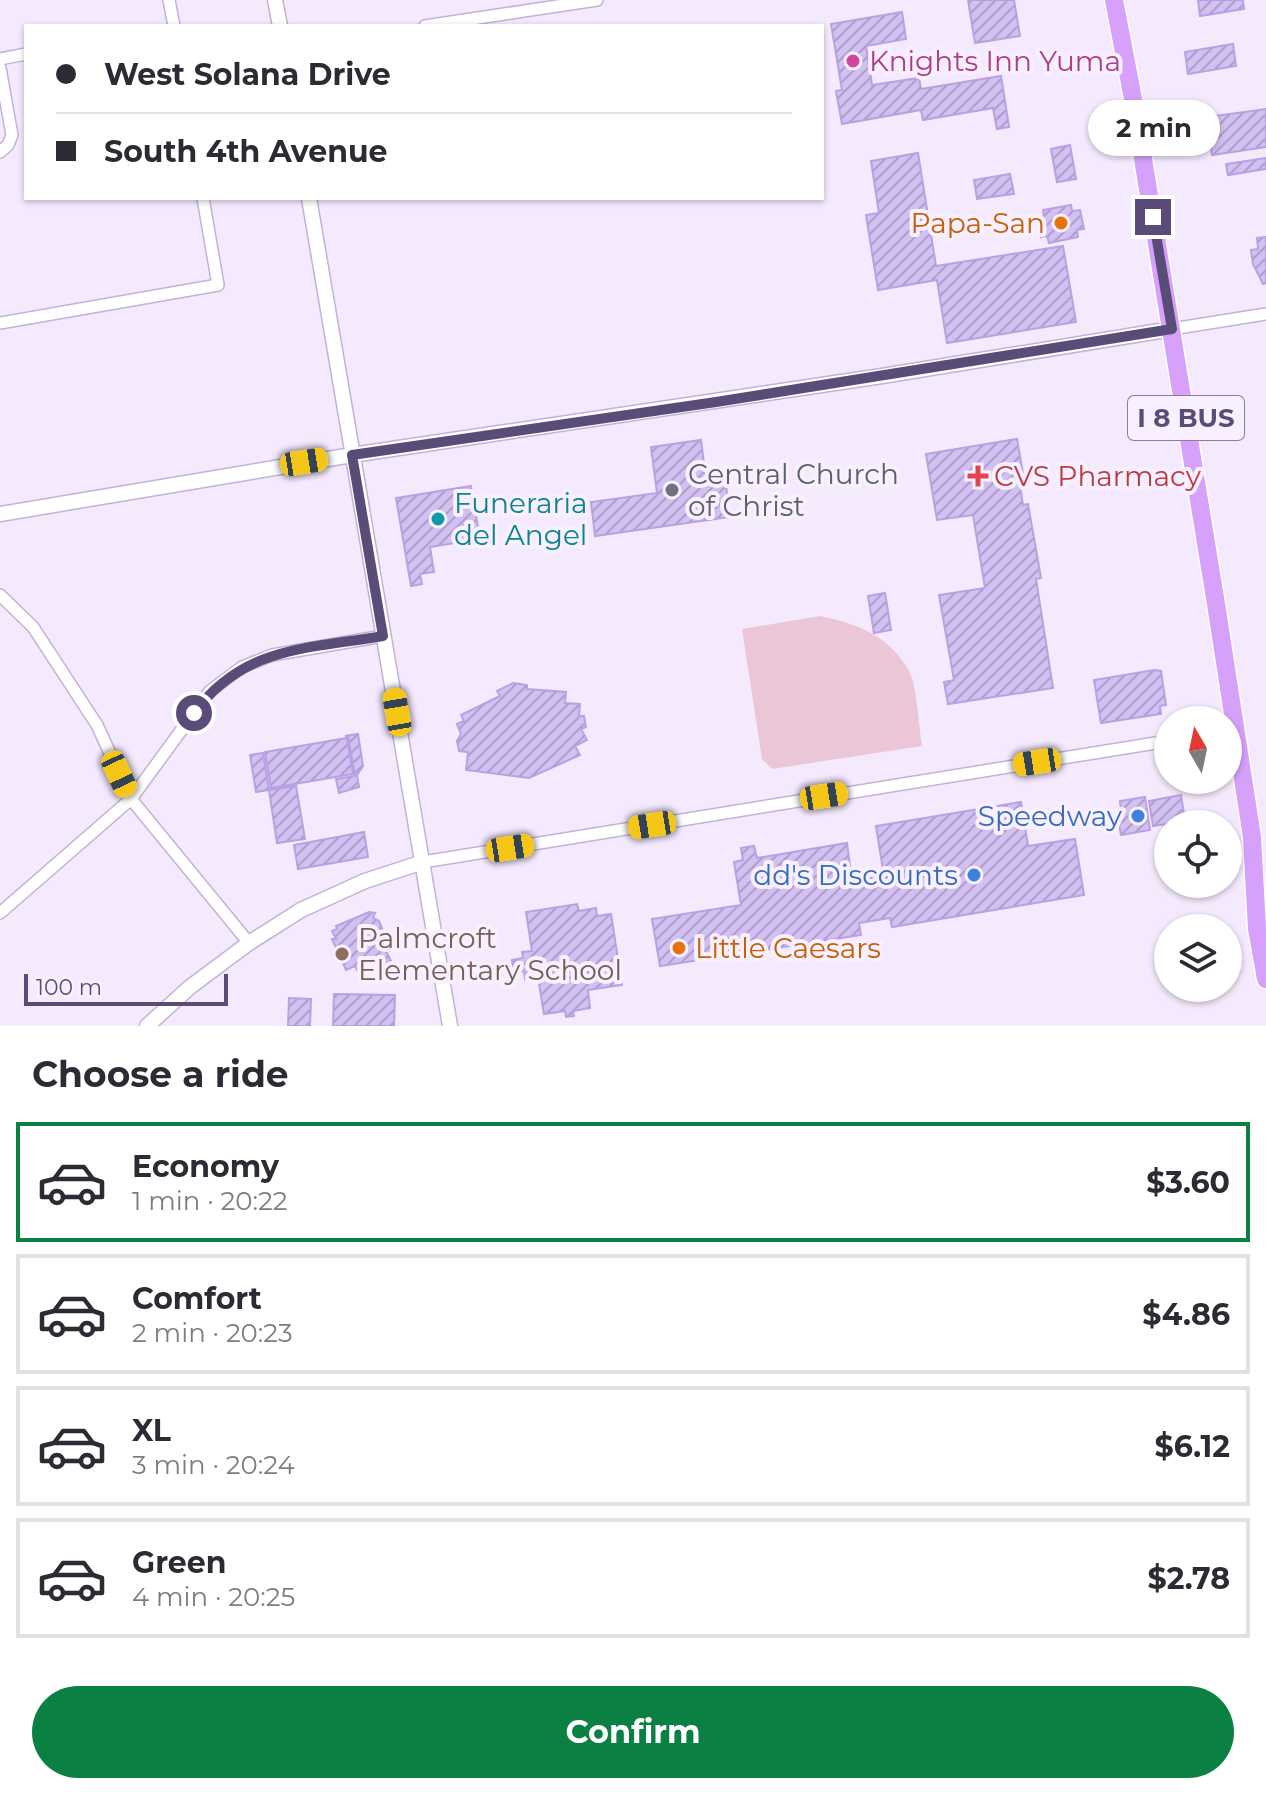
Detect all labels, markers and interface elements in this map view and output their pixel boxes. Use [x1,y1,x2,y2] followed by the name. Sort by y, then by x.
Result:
[869,44,1121,78] place label: Knights Inn Yuma
[844,52,862,70] marker: Knights Inn Yuma
[104,56,391,93] text: West Solana Drive
[1087,101,1219,157] callout: 2 min
[1116,112,1192,144] text: 2 min
[104,133,388,170] text: South 4th Avenue
[1135,199,1171,235] route end
[911,206,1045,240] place label: Papa-San
[1052,214,1070,232] marker: Papa-San
[1128,396,1244,440] road number: I 8 BUS
[278,446,330,478] car
[688,457,899,523] place label: Central Church of Christ
[994,459,1202,493] place label: CVS Pharmacy
[969,467,987,485] marker: CVS Pharmacy
[663,481,681,499] marker: Central Church of Christ
[454,486,588,552] place label: Funeraria del Angel
[429,510,447,528] marker: Funeraria del Angel
[381,686,413,738] car
[176,695,212,731] route start
[1154,706,1242,794] north arrow
[1154,706,1242,1002] map controls
[1011,746,1063,778] car
[98,747,140,801] car
[798,780,850,812] car
[978,799,1123,833] place label: Speedway
[1129,807,1147,825] marker: Speedway
[626,809,678,841] car
[1154,810,1242,898] button: locate
[484,832,536,864] car
[753,858,958,892] place label: dd's Discounts
[965,866,983,884] marker: dd's Discounts
[1154,914,1242,1002] button: layers
[358,921,622,987] place label: Palmcroft Elementary School
[695,931,881,965] place label: Little Caesars
[670,939,688,957] marker: Little Caesars
[333,945,351,963] marker: Palmcroft Elementary School
[24,970,228,1006] scale bar
[36,974,102,1001] text: 100 m
[32,1052,289,1096] text: Choose a ride
[36,1146,108,1218] icon: car
[132,1148,279,1185] text: Economy
[1146,1164,1230,1201] text: $3.60
[132,1185,288,1217] text: 1 min · 20:22
[36,1278,108,1350] icon: car
[132,1280,262,1317] text: Comfort
[1142,1296,1230,1333] text: $4.86
[132,1317,293,1349] text: 2 min · 20:23
[36,1410,108,1482] icon: car
[132,1412,171,1449] text: XL
[1155,1428,1230,1465] text: $6.12
[132,1449,295,1481] text: 3 min · 20:24
[36,1542,108,1614] icon: car
[132,1544,226,1581] text: Green
[1148,1560,1230,1597] text: $2.78
[132,1581,295,1613] text: 4 min · 20:25
[32,1686,1234,1778] button: Confirm

